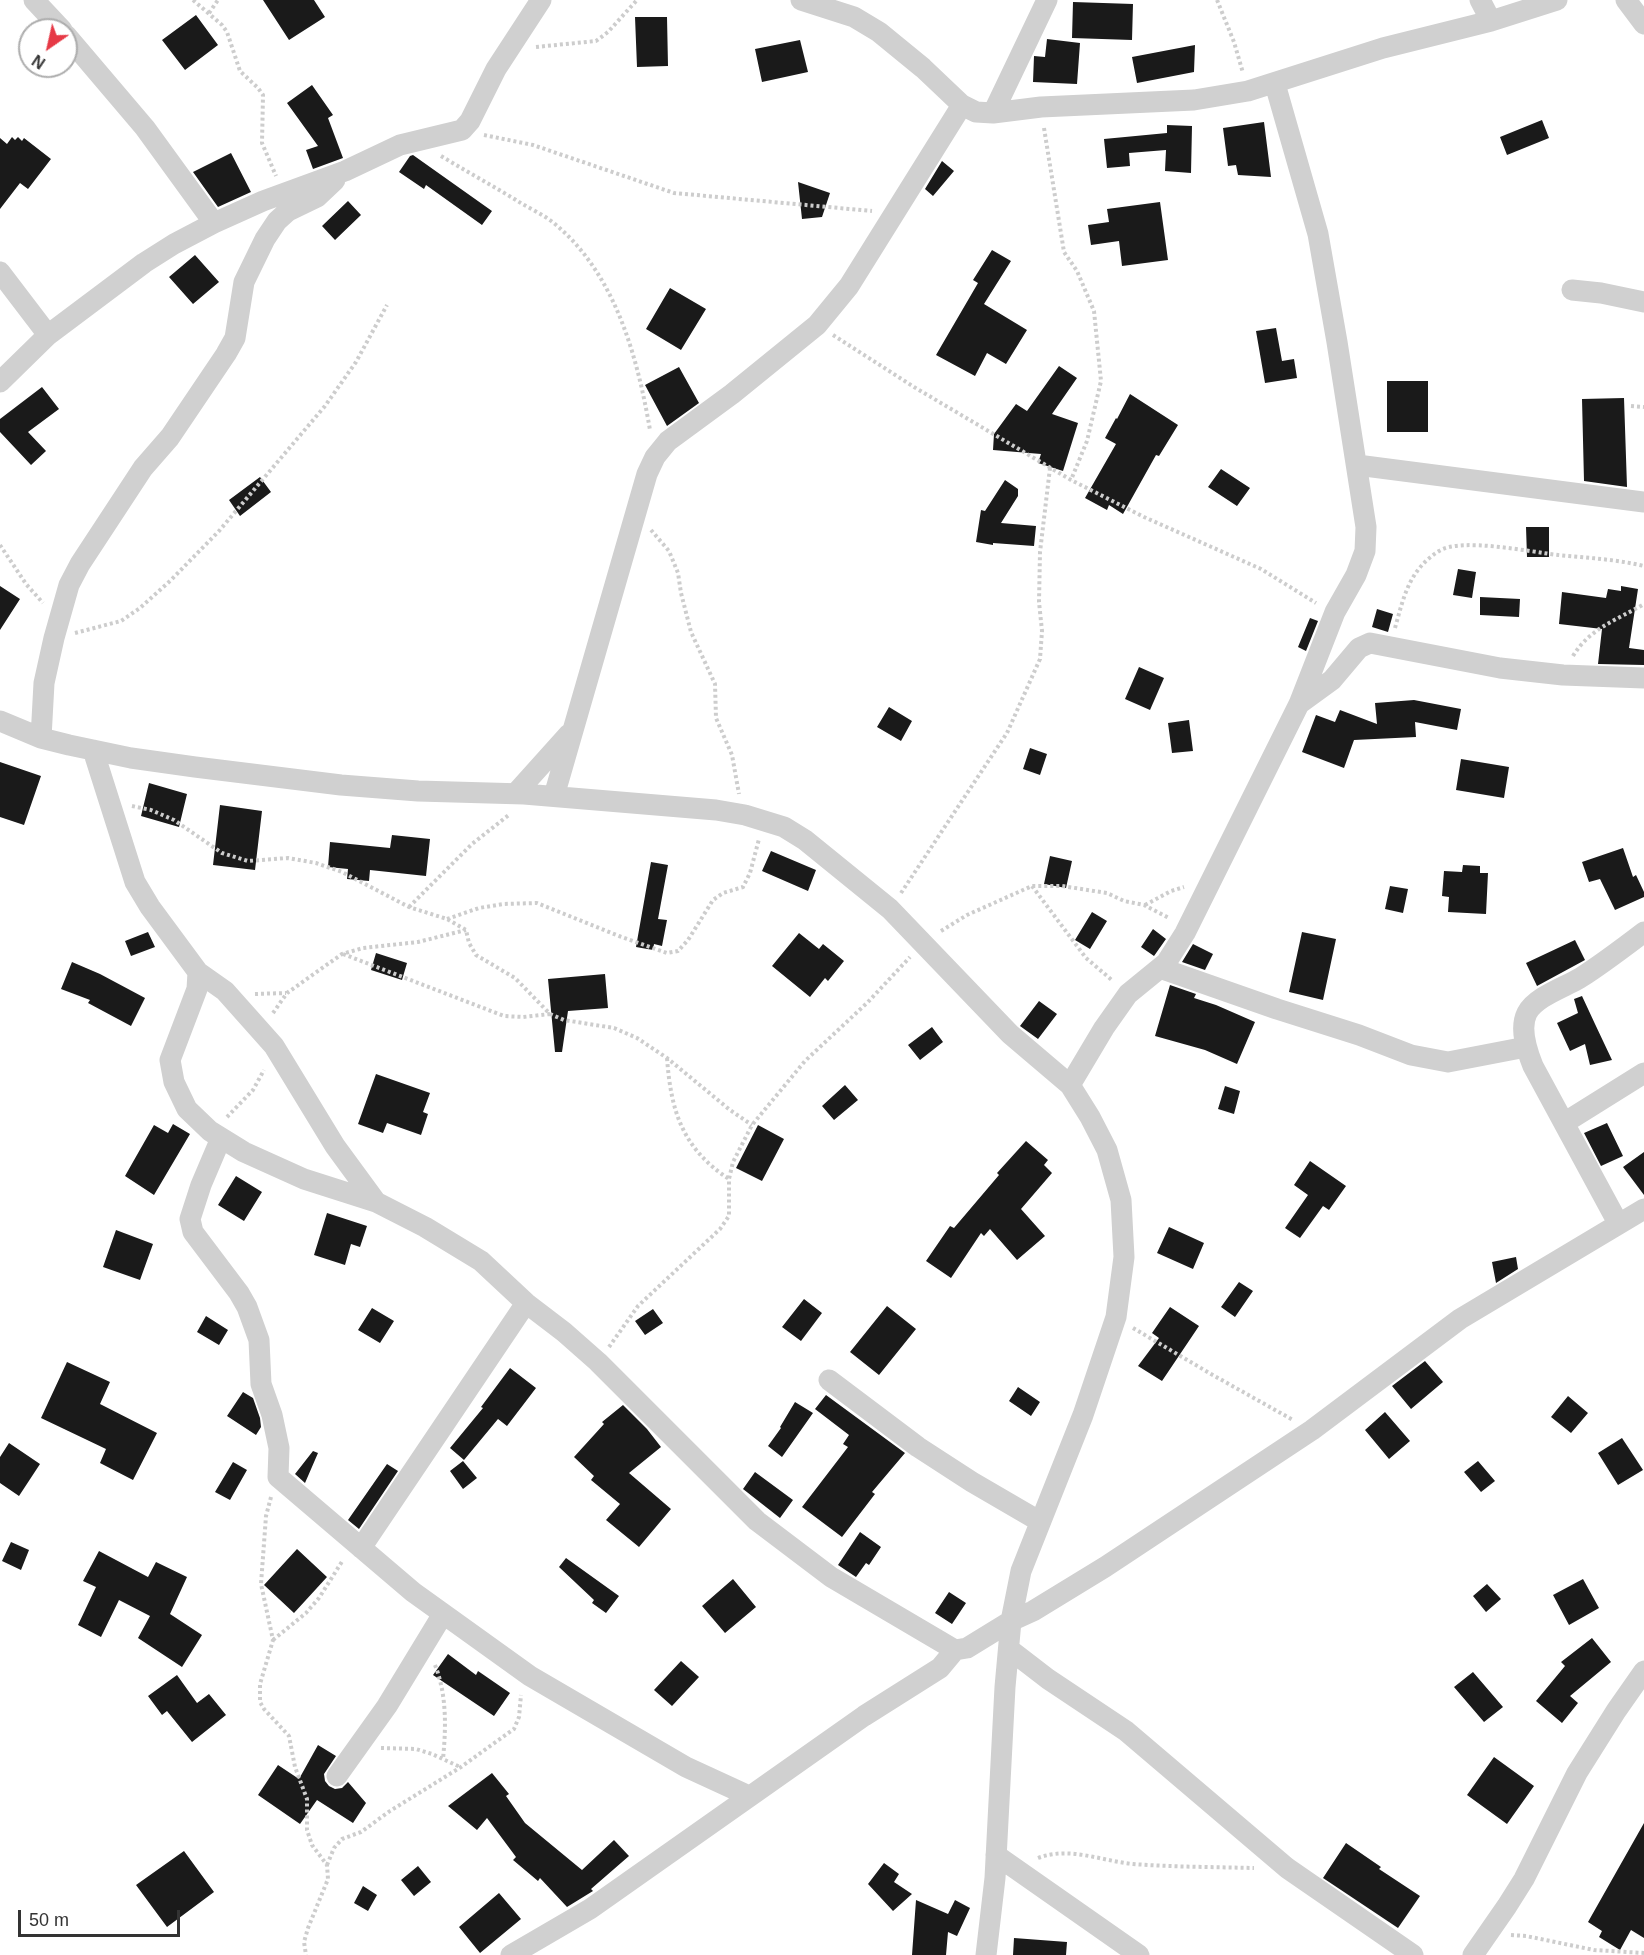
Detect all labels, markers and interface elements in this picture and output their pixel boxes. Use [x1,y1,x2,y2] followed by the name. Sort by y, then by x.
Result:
[18,18,78,78] north arrow
[29,51,48,72] text: N
[21,1898,183,1936] scale bar
[29,1910,69,1930] text: 50 m

